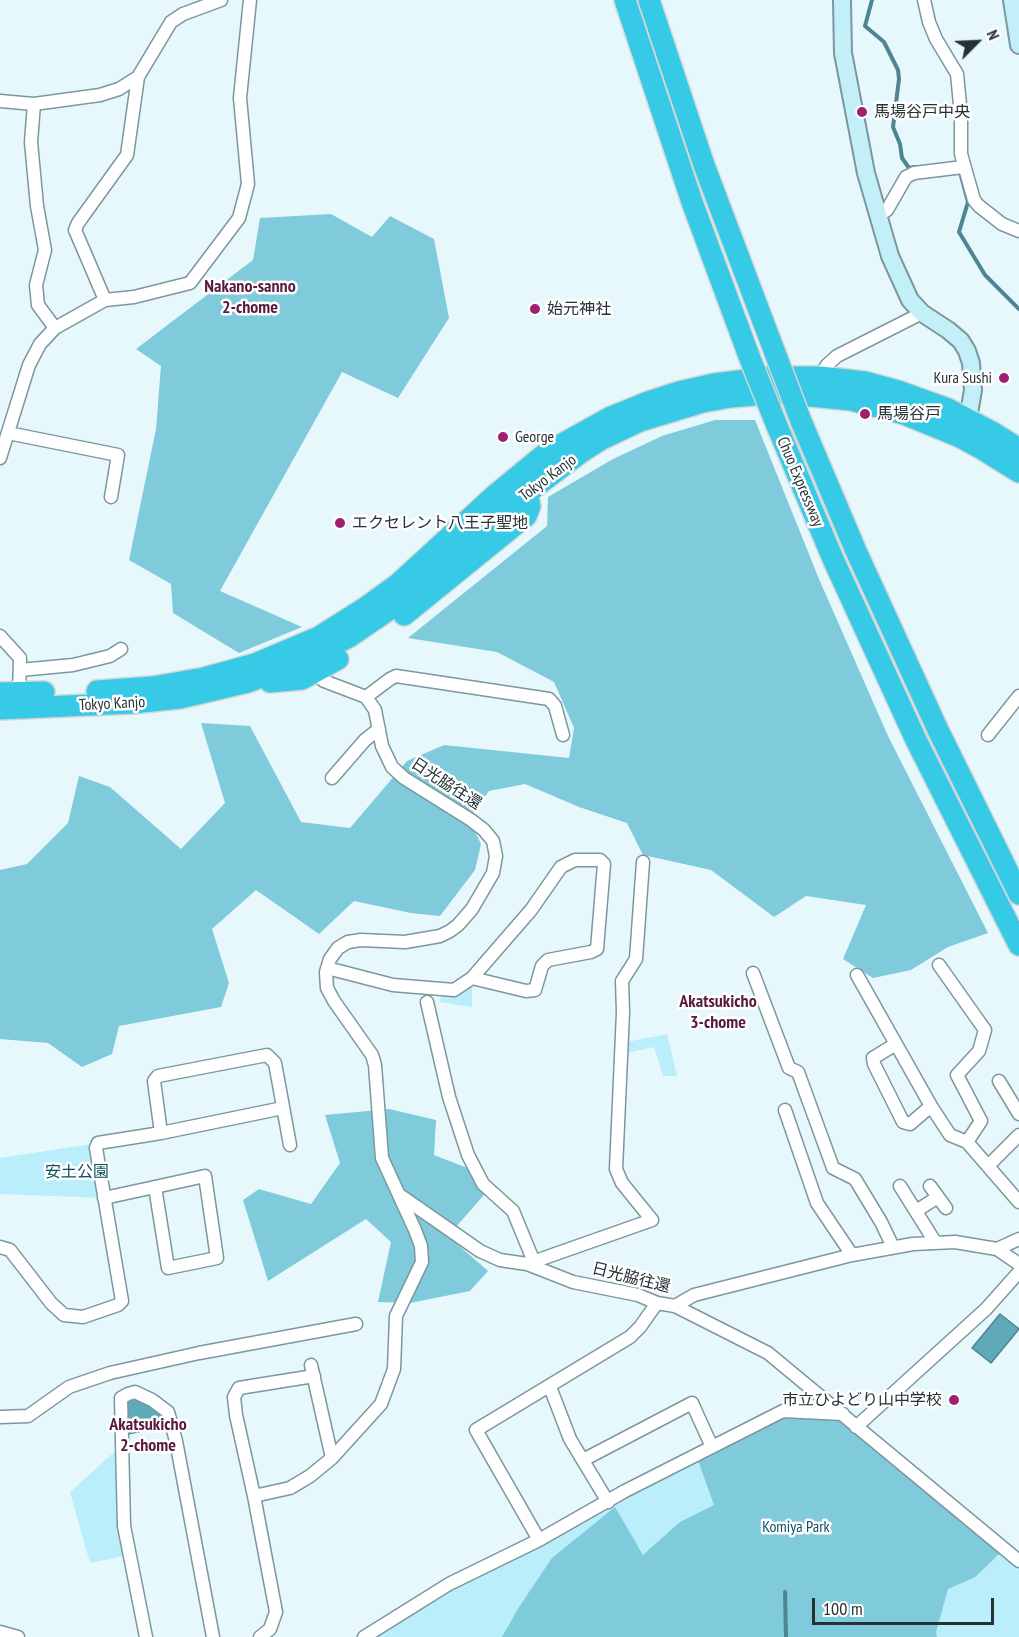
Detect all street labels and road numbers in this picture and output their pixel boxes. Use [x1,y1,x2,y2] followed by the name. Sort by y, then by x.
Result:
[772,434,828,530] street label: Chuo Expressway
[516,450,580,506] street label: Tokyo Kanjo
[78,693,146,715] street label: Tokyo Kanjo
[407,754,485,814] street label: 日光脇往還
[590,1259,672,1297] street label: 日光脇往還

